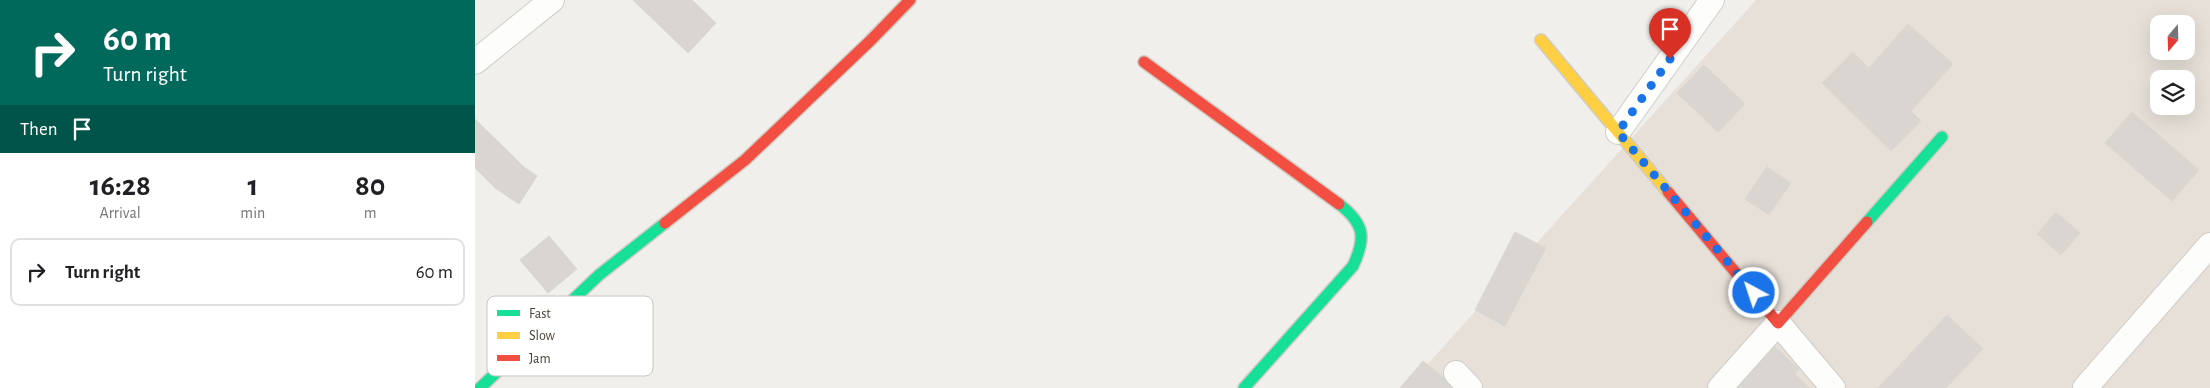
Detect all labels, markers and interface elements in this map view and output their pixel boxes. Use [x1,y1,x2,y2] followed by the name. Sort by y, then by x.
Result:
[1649,8,1691,59] pin
[1656,15,1684,43] icon: arrive
[2150,15,2195,60] north arrow
[2150,15,2195,115] map controls
[20,20,85,85] icon: right
[103,22,172,57] text: 60 m
[103,63,187,85] text: Turn right
[2150,70,2195,115] button: layers
[68,115,96,143] icon: arrive
[20,120,58,139] text: Then
[90,171,151,201] text: 16:28
[247,171,258,201] text: 1
[355,171,385,201] text: 80
[100,205,141,221] text: Arrival
[240,205,265,221] text: min
[364,205,377,221] text: m
[22,258,50,286] icon: right
[65,263,140,282] text: Turn right
[416,263,453,282] text: 60 m
[1727,266,1779,318] position arrow
[487,296,653,376] legend
[529,307,551,321] text: Fast
[529,329,556,343] text: Slow
[529,352,551,366] text: Jam

